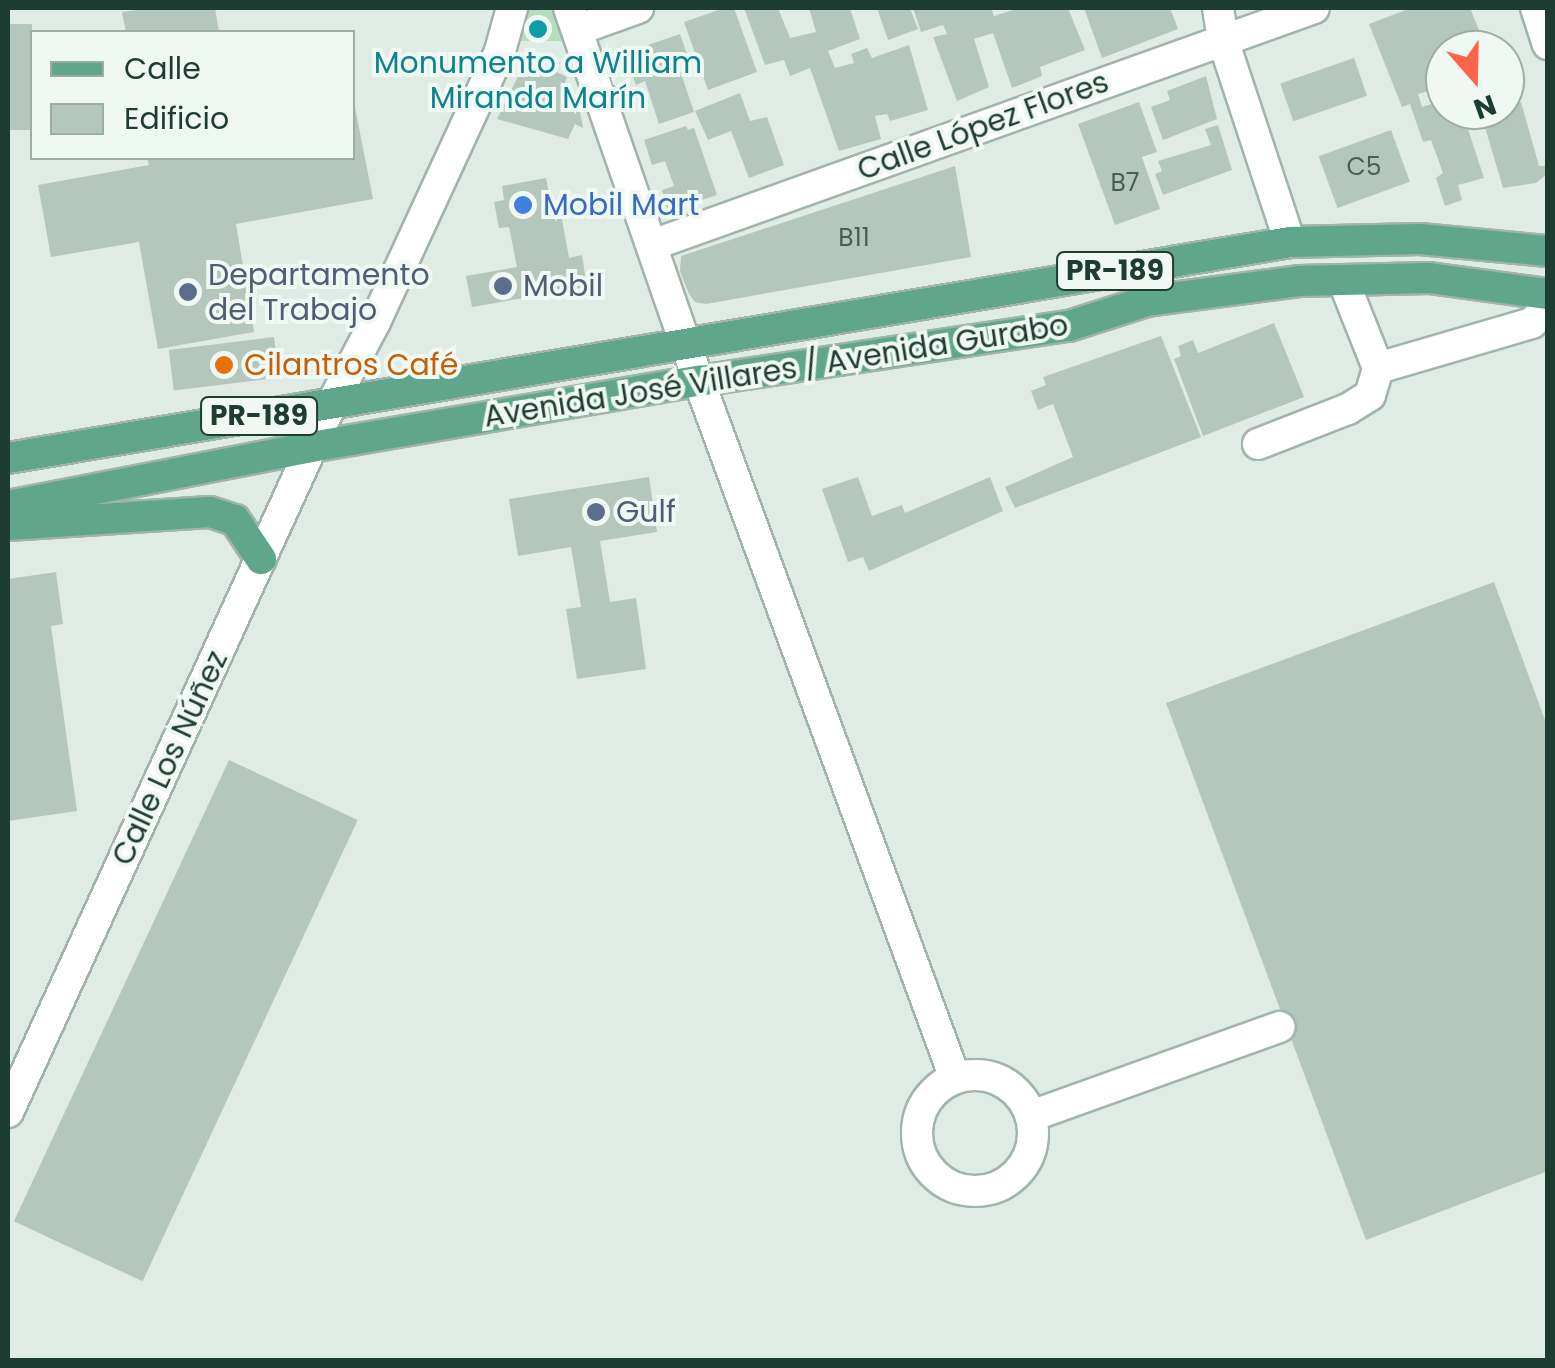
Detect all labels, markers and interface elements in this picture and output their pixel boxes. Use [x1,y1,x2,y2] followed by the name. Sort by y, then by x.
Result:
[527,18,549,40] marker: Monumento a William Miranda Marín
[30,30,355,160] legend
[1425,30,1525,130] north arrow
[374,45,702,116] place label: Monumento a William Miranda Marín
[124,47,201,90] text: Calle
[852,64,1114,188] street label: Calle López Flores
[1468,85,1501,129] text: N
[124,97,229,140] text: Edificio
[1347,152,1381,182] house number: C5
[1111,168,1139,198] house number: B7
[543,187,699,223] place label: Mobil Mart
[512,194,534,216] marker: Mobil Mart
[838,223,870,253] house number: B11
[1055,248,1175,294] road number: PR-189
[208,257,430,328] place label: Departamento del Trabajo
[523,268,603,304] place label: Mobil
[492,275,514,297] marker: Mobil
[177,281,199,303] marker: Departamento del Trabajo
[481,307,1071,435] street label: Avenida José Villares / Avenida Gurabo
[244,347,458,383] place label: Cilantros Café
[213,354,235,376] marker: Cilantros Café
[199,393,319,439] road number: PR-189
[616,494,676,530] place label: Gulf
[585,501,607,523] marker: Gulf
[105,645,235,871] street label: Calle Los Núñez

